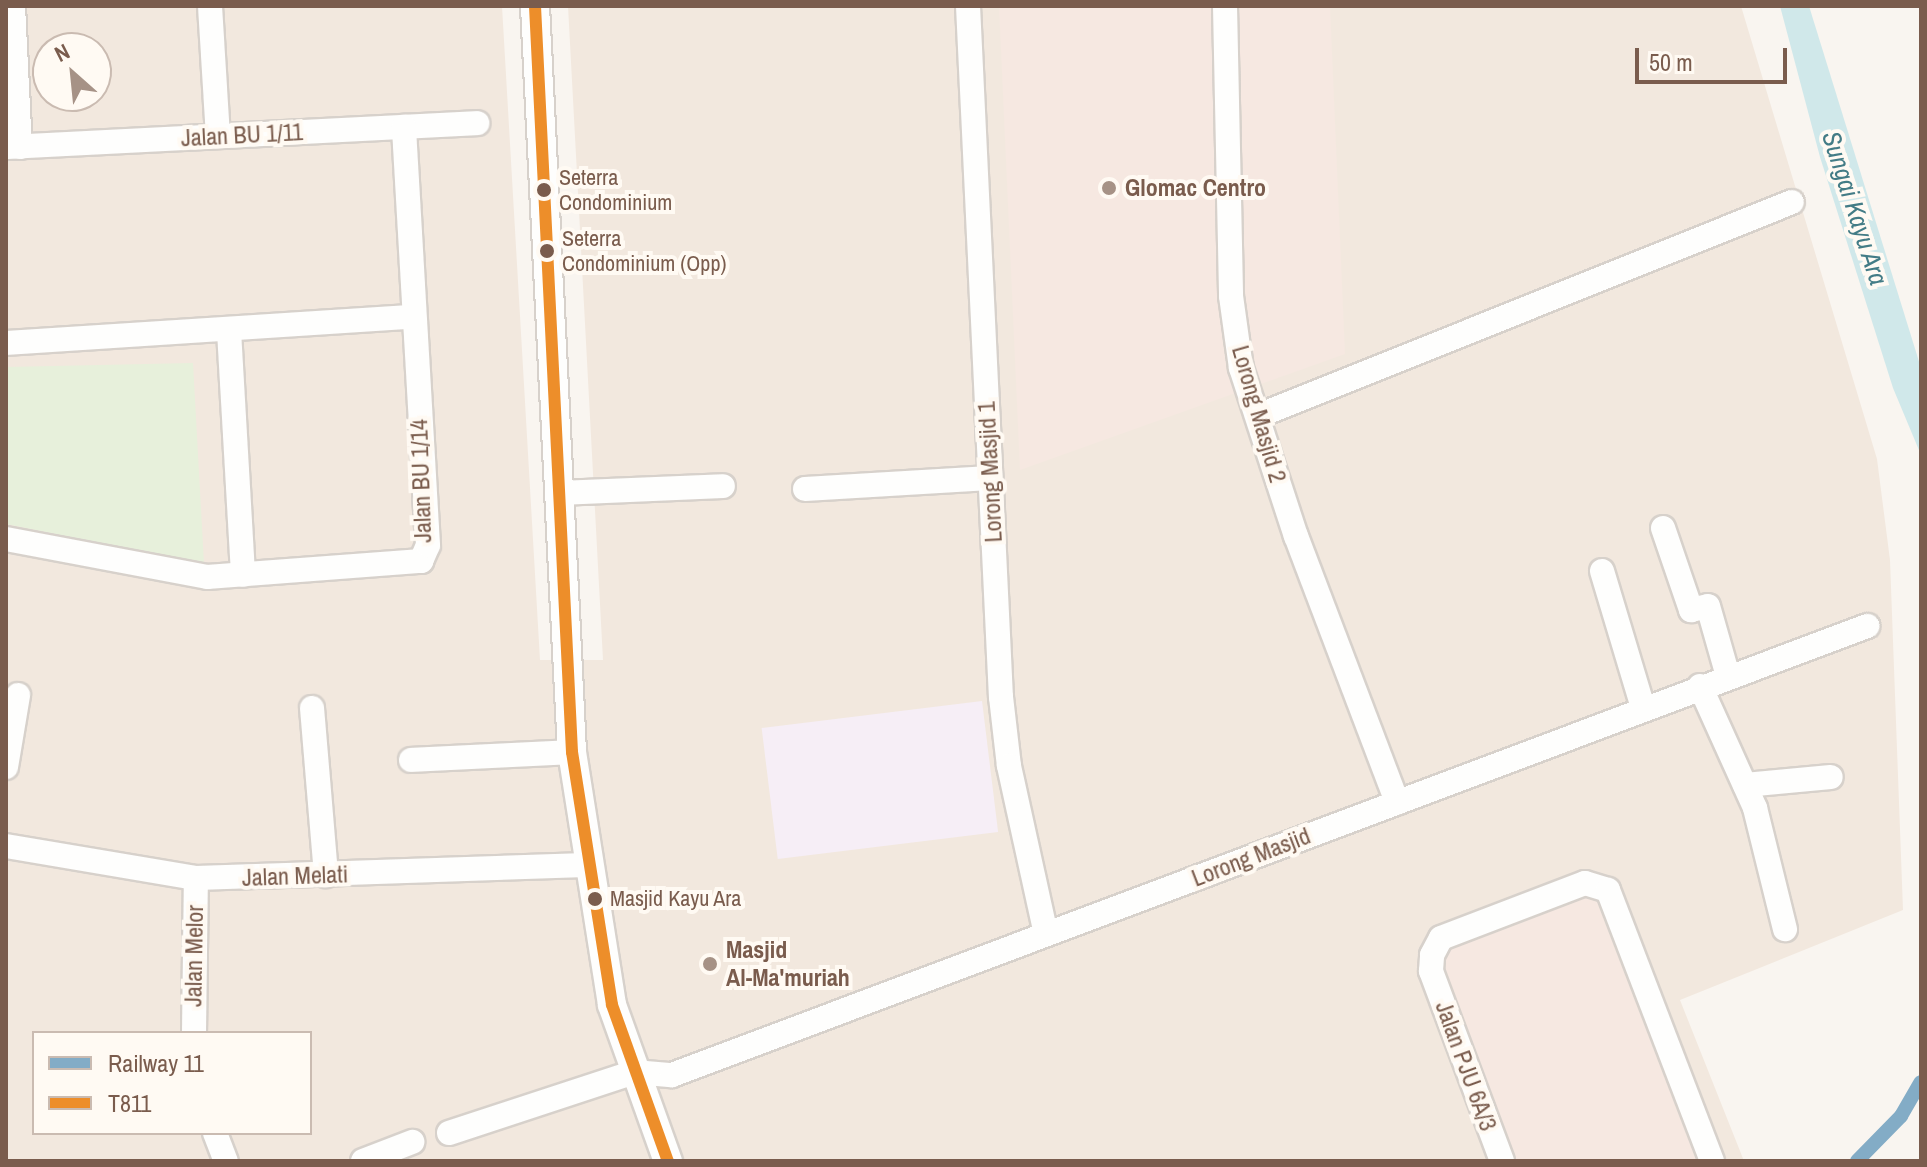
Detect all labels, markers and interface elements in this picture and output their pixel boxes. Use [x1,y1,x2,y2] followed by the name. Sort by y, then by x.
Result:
[32,32,112,112] north arrow
[1639,32,1791,82] scale bar
[49,36,75,69] text: N
[1649,46,1693,78] text: 50 m
[180,117,304,153] street label: Jalan BU 1/11
[1815,127,1895,289] water label: Sungai Kayu Ara
[559,164,672,216] place label: Seterra Condominium
[1125,174,1266,202] place label: Glomac Centro
[1100,179,1118,197] marker: Glomac Centro
[536,182,552,198] marker: Seterra Condominium
[562,225,726,276] place label: Seterra Condominium (Opp)
[539,243,555,259] marker: Seterra Condominium (Opp)
[1226,342,1292,486] street label: Lorong Masjid 2
[972,401,1008,543] street label: Lorong Masjid 1
[404,419,438,543] street label: Jalan BU 1/14
[1188,821,1314,893] street label: Lorong Masjid
[241,860,349,892] street label: Jalan Melati
[610,886,742,912] place label: Masjid Kayu Ara
[587,891,603,907] marker: Masjid Kayu Ara
[179,905,209,1007] street label: Jalan Melor
[726,936,850,992] place label: Masjid Al-Ma'muriah
[701,955,719,973] marker: Masjid Al-Ma'muriah
[1429,997,1503,1135] street label: Jalan PJU 6A/3
[32,1031,312,1135] legend
[108,1047,204,1079] text: Railway 11
[108,1087,151,1119] text: T811

